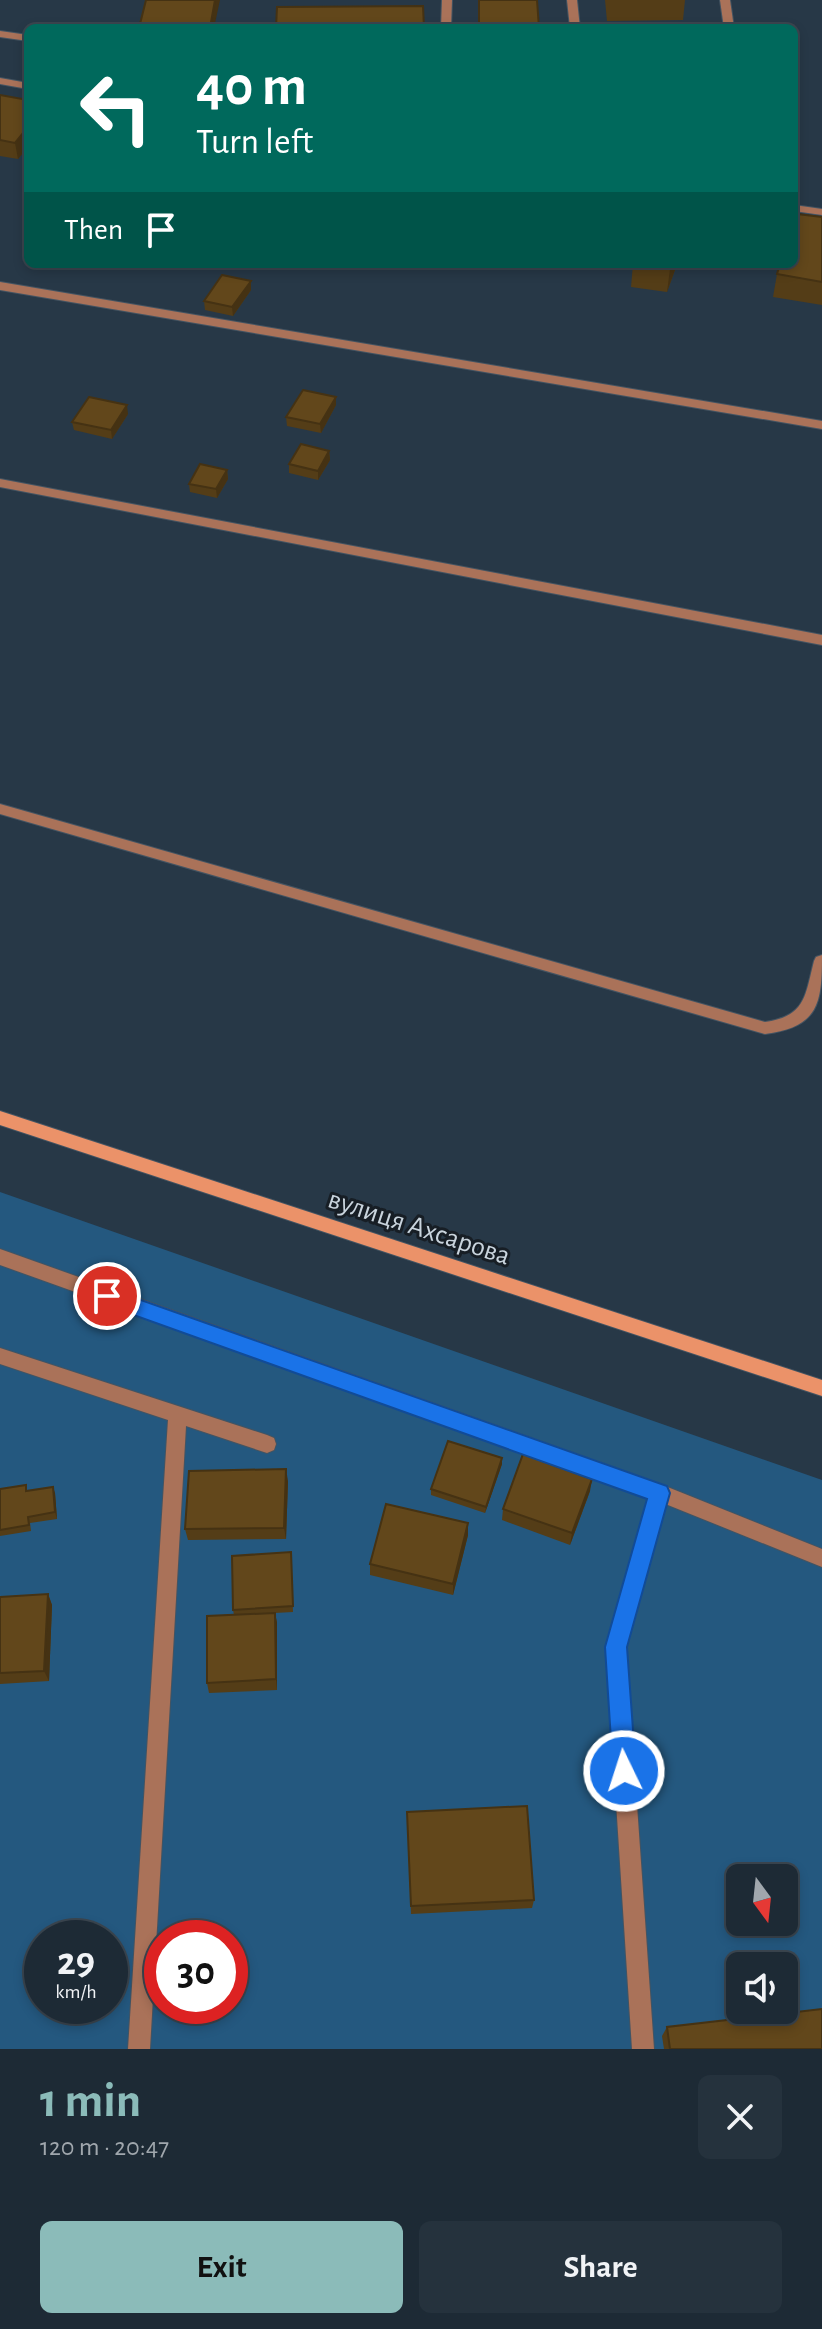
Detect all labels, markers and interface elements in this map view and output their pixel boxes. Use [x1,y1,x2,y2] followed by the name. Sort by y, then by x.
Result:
[64,56,168,160] icon: left
[196,59,307,115] text: 40 m
[196,124,313,160] text: Turn left
[139,208,183,252] icon: arrive
[64,215,123,245] text: Then
[324,1185,514,1271] street label: вулиця Ахсарова
[73,1262,141,1330] pin
[85,1274,129,1318] icon: arrive
[582,1729,666,1813] position arrow
[726,1864,798,1936] north arrow
[726,1864,798,2024] map controls
[144,1920,248,2024] speed limit sign: 30
[57,1942,95,1982] text: 29
[726,1952,798,2024] button: sound
[55,1982,97,2002] text: km/h
[698,2075,782,2159] button: close
[40,2078,141,2126] text: 1 min
[40,2134,169,2160] text: 120 m · 20:47
[40,2221,403,2313] button: Exit
[419,2221,782,2313] button: Share

